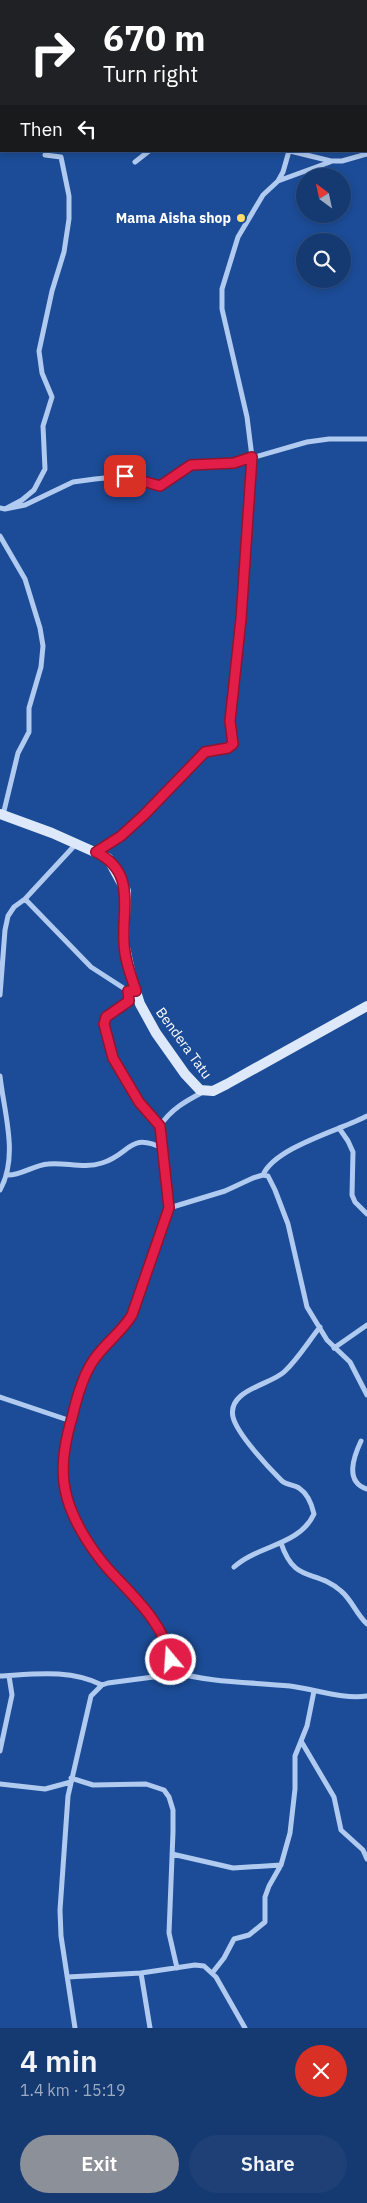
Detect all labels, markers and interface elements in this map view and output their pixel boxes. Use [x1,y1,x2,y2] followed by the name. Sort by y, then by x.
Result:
[103,15,206,61] text: 670 m
[20,20,85,85] icon: right
[103,59,198,88] text: Turn right
[73,115,101,143] icon: left
[20,117,63,141] text: Then
[296,168,351,222] north arrow
[296,168,351,288] map controls
[116,209,231,227] place label: Mama Aisha shop
[235,212,247,224] marker: Mama Aisha shop
[296,233,351,288] button: search
[104,455,146,497] pin
[111,462,139,490] icon: arrive
[152,1004,216,1082] street label: Bendera Tatu
[144,1633,196,1685] position arrow
[20,2041,98,2080] text: 4 min
[295,2045,347,2097] button: close
[20,2080,126,2100] text: 1.4 km · 15:19
[20,2135,179,2193] button: Exit
[189,2135,347,2193] button: Share

